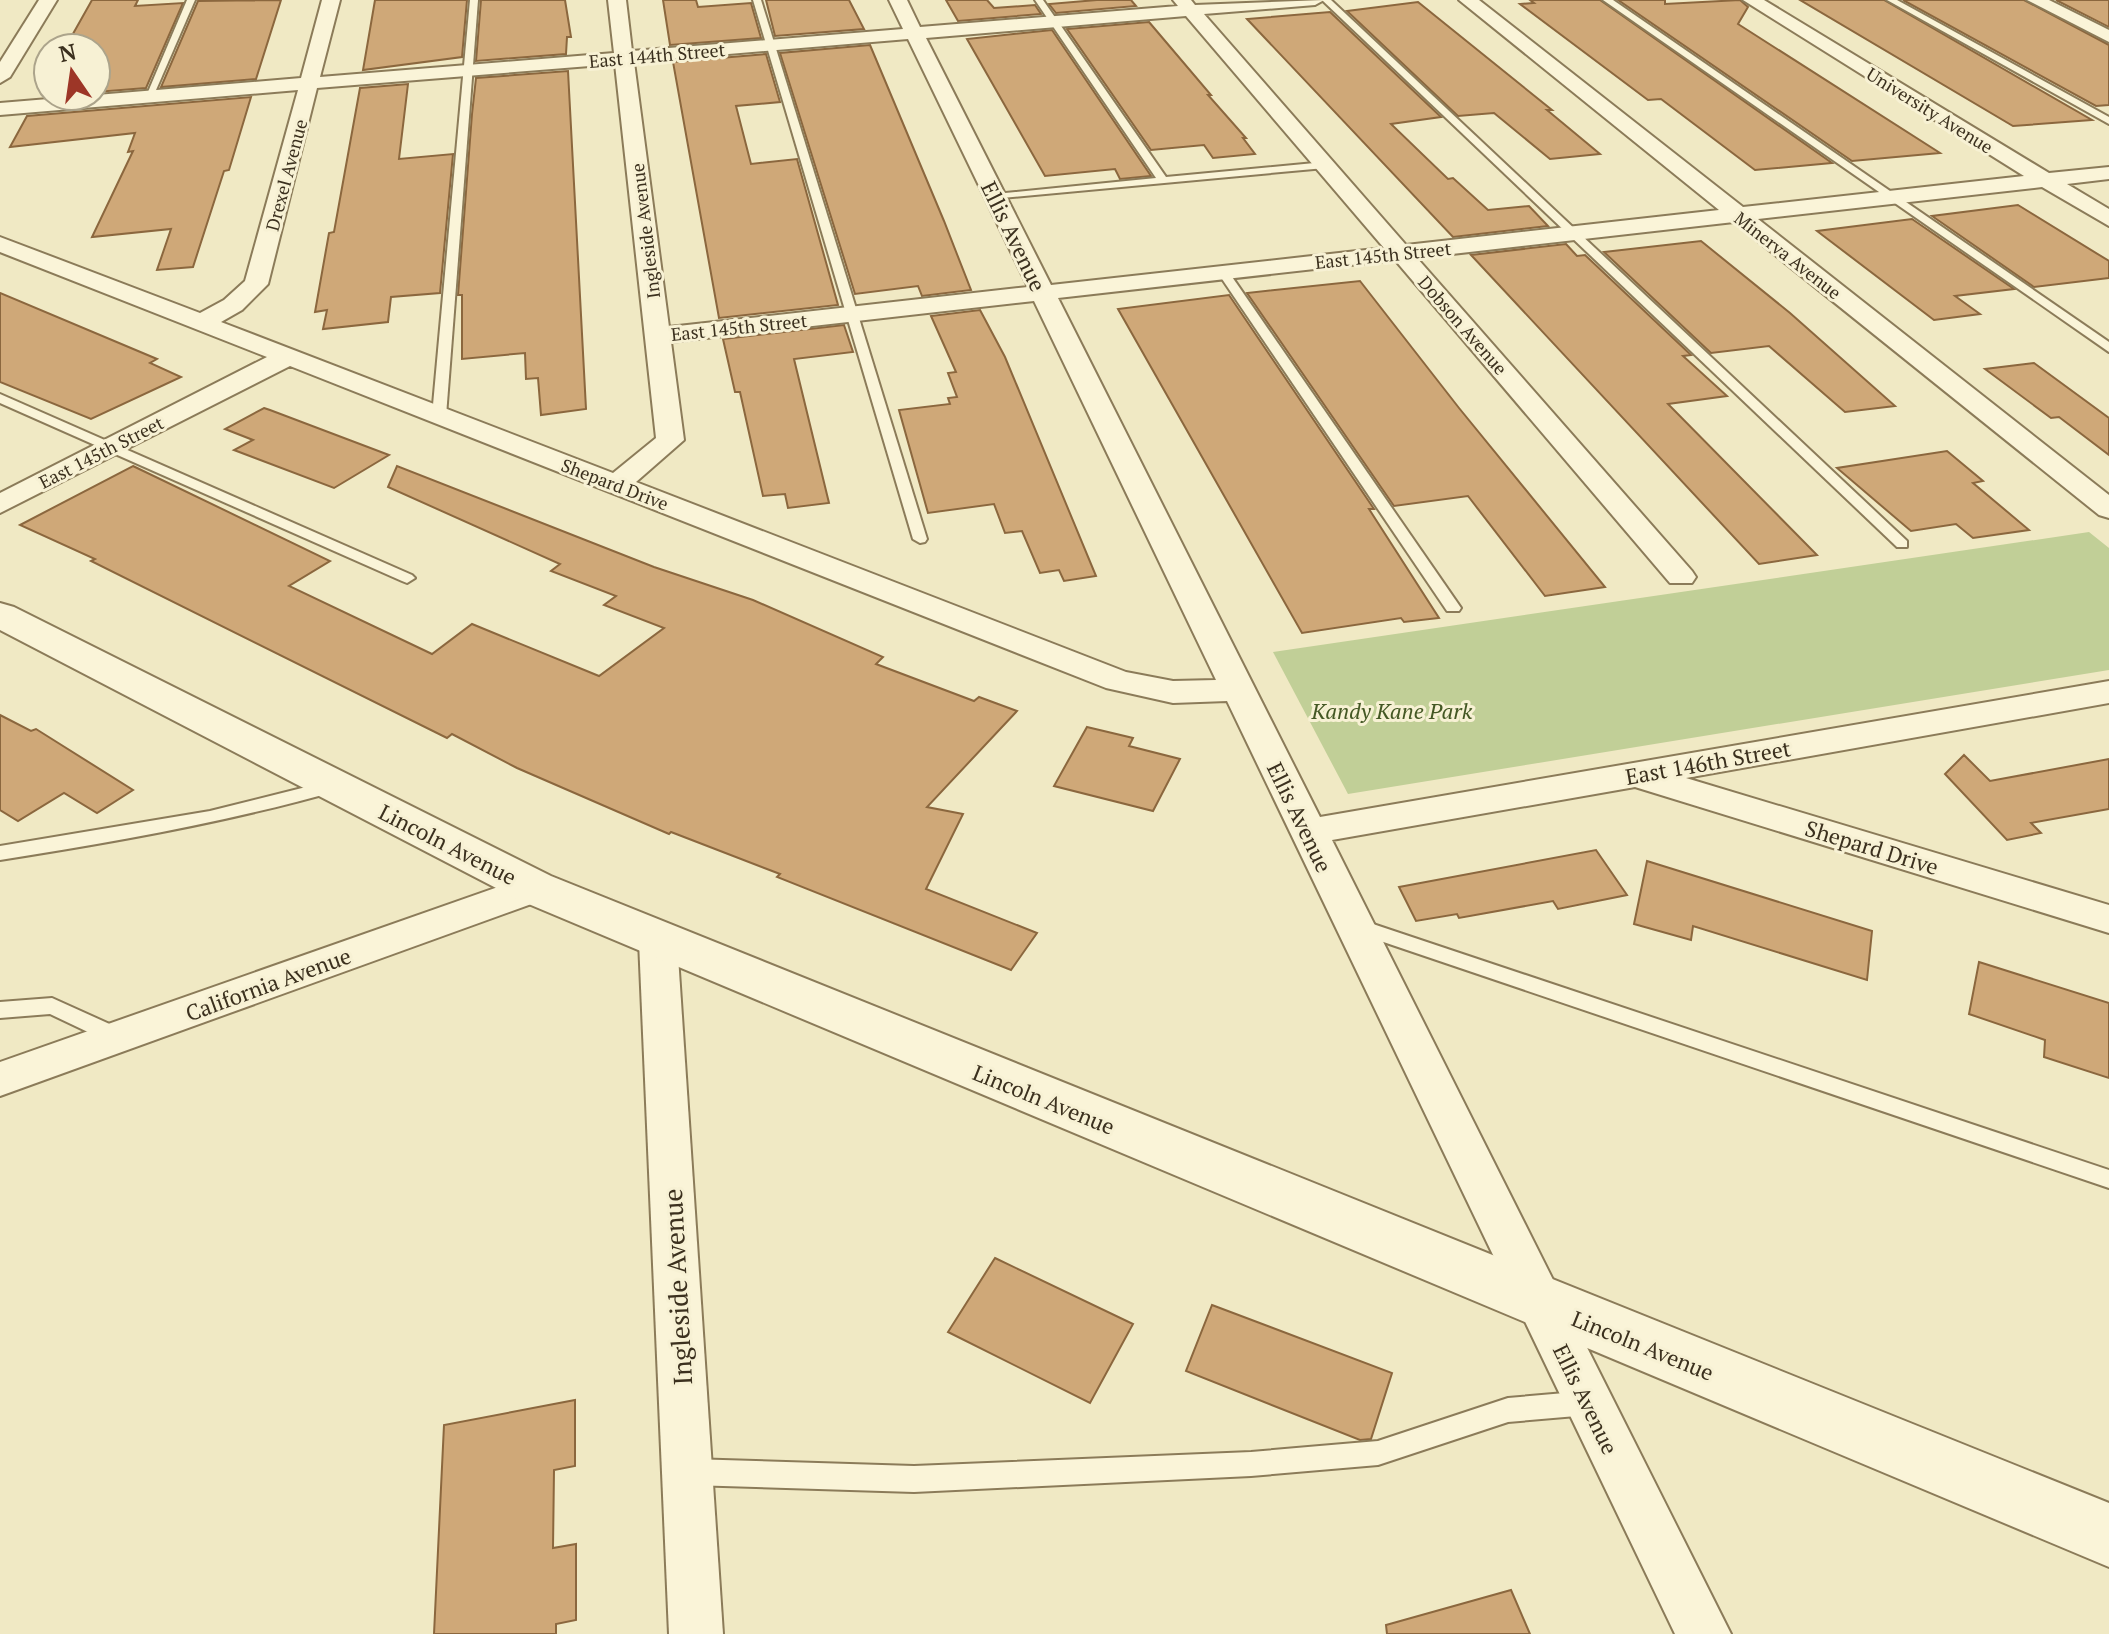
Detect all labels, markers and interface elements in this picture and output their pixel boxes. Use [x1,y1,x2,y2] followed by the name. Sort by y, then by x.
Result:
[32,32,112,112] north arrow
[56,36,79,68] text: N
[588,37,727,73] street label: East 144th Street
[1862,61,1998,159] street label: University Avenue
[260,116,312,234] street label: Drexel Avenue
[625,162,665,300] street label: Ingleside Avenue
[975,176,1053,296] street label: Ellis Avenue
[1730,206,1846,304] street label: Minerva Avenue
[1314,236,1453,274] street label: East 145th Street
[1413,270,1513,380] street label: Dobson Avenue
[670,308,809,346] street label: East 145th Street
[35,410,168,494] street label: East 145th Street
[558,453,672,515] street label: Shepard Drive
[1311,696,1473,725] park label: Kandy Kane Park
[1623,733,1793,791] street label: East 146th Street
[1261,757,1339,877] street label: Ellis Avenue
[374,797,522,891] street label: Lincoln Avenue
[1802,813,1942,881] street label: Shepard Drive
[181,941,355,1027] street label: California Avenue
[969,1057,1119,1141] street label: Lincoln Avenue
[655,1188,699,1386] street label: Ingleside Avenue
[1568,1303,1718,1387] street label: Lincoln Avenue
[1547,1339,1625,1459] street label: Ellis Avenue

